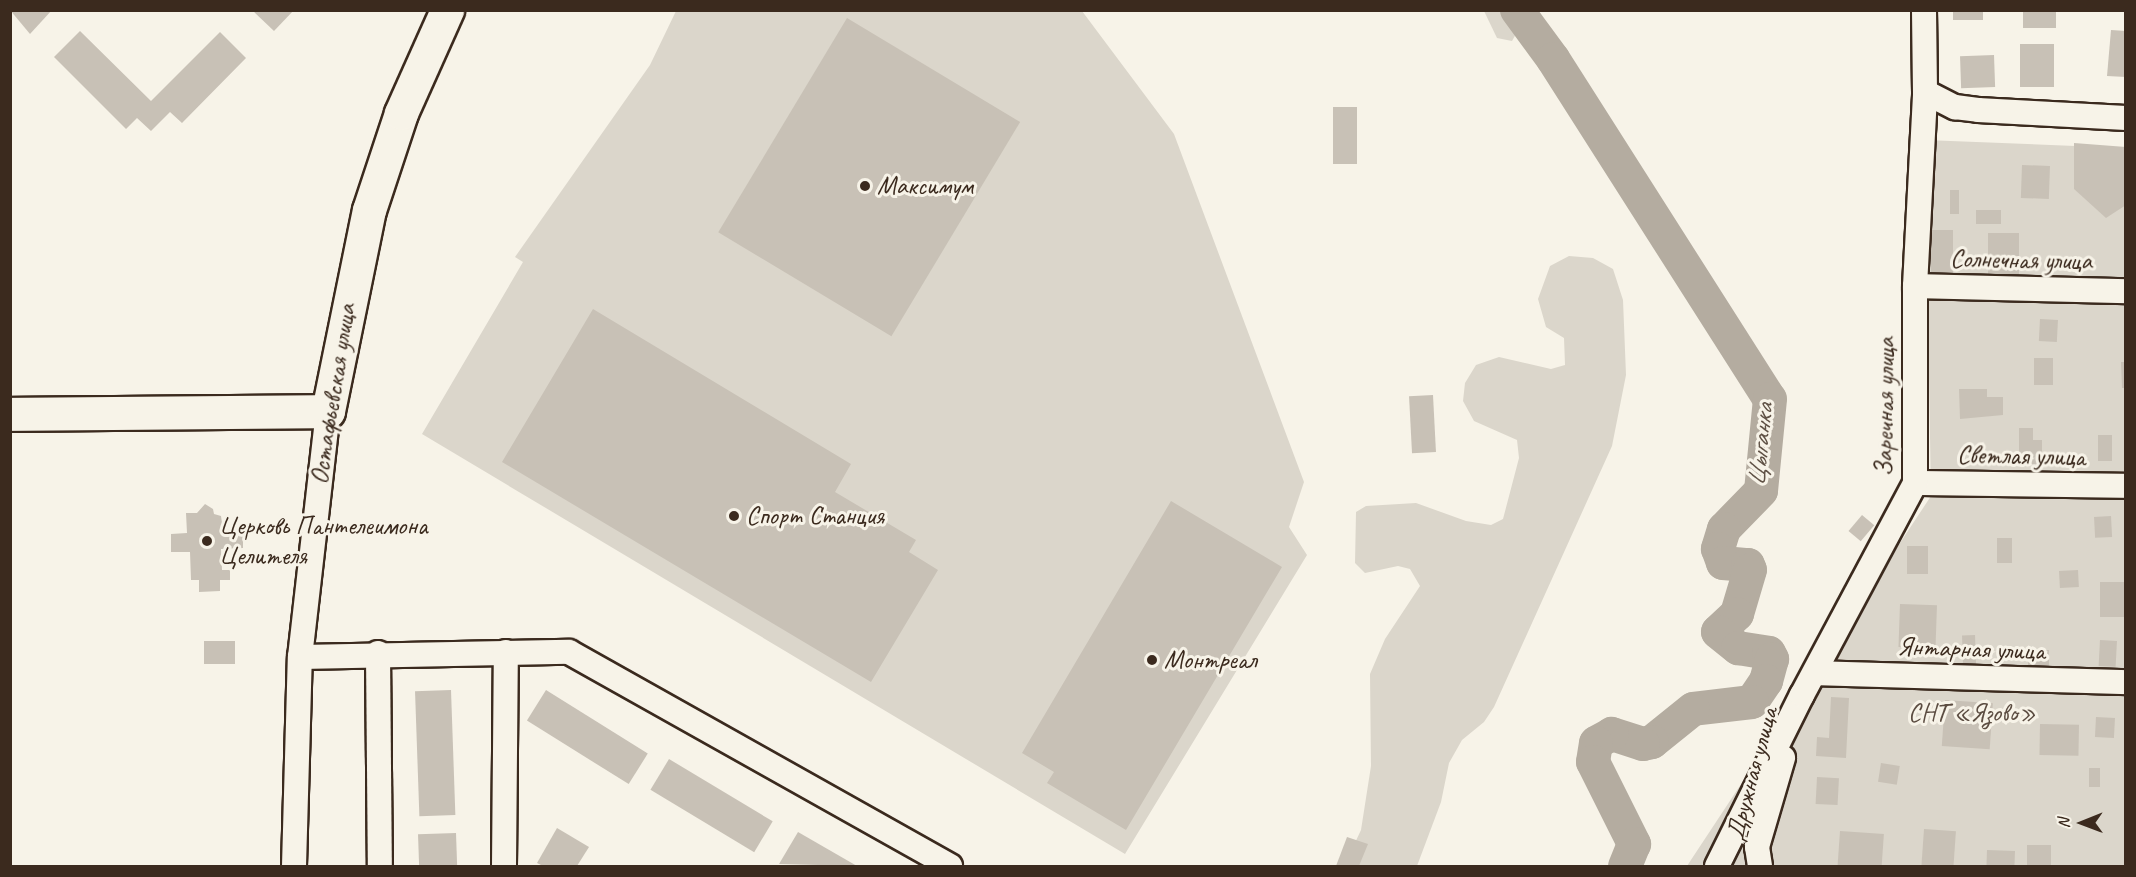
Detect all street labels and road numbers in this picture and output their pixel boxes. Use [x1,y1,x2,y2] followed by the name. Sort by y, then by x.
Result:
[1949,243,2093,277] street label: Солнечная улица
[303,300,363,488] street label: Остафьевская улица
[1868,337,1902,477] street label: Заречная улица
[1957,439,2085,473] street label: Светлая улица
[1896,631,2046,667] street label: Янтарная улица
[1719,704,1785,844] street label: Дружная улица

